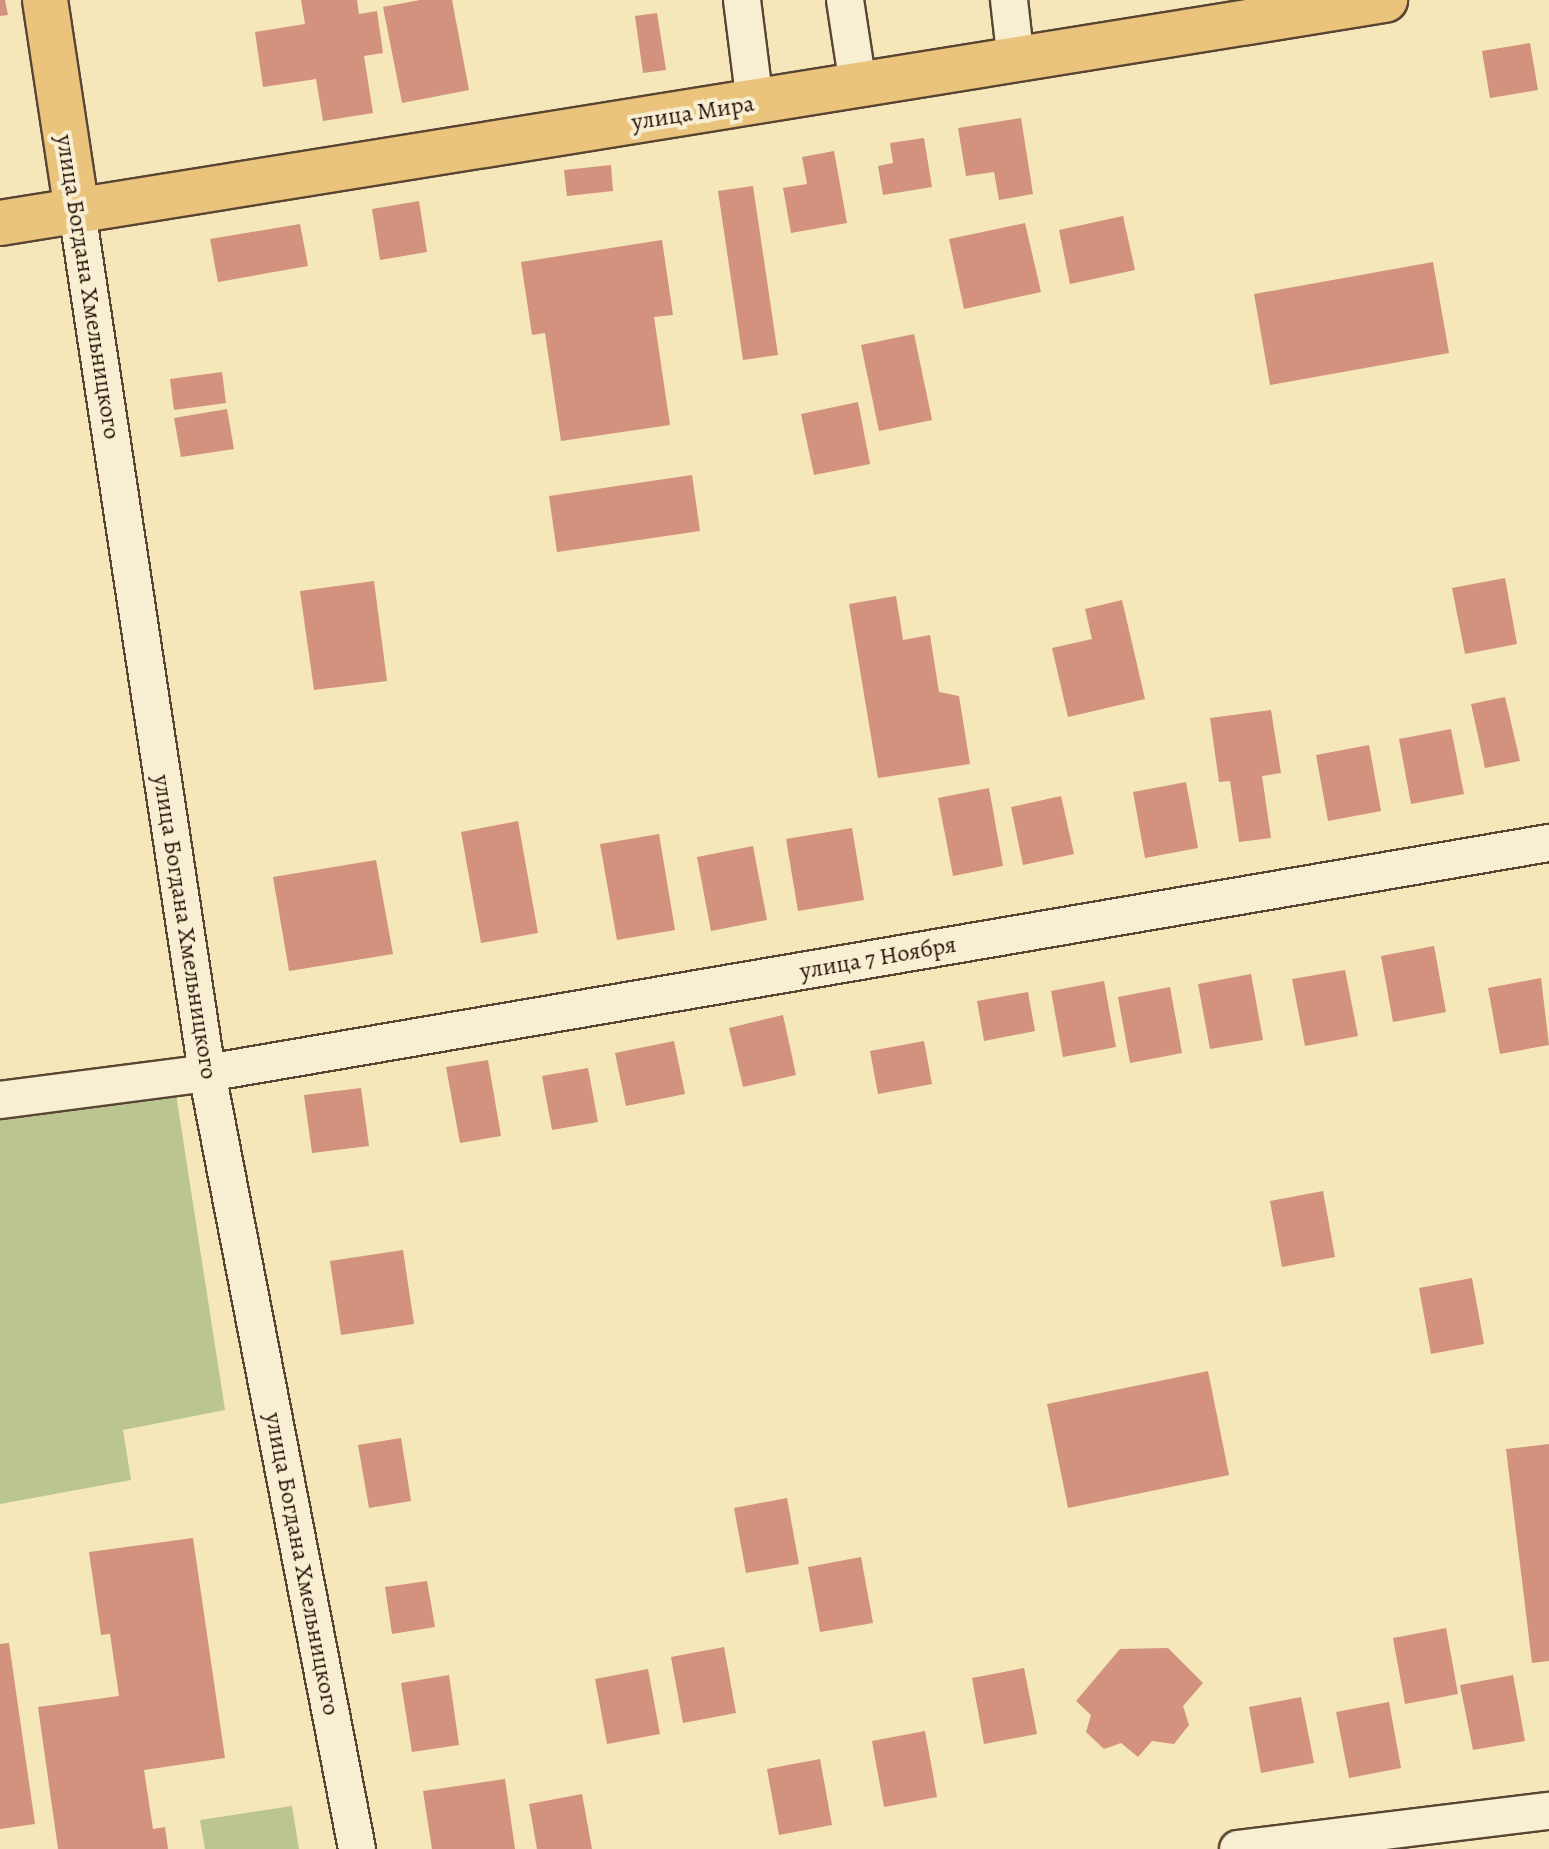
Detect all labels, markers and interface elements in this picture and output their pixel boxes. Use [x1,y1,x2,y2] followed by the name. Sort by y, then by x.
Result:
[630,89,756,137] street label: улица Мира
[50,133,126,441] street label: улица Богдана Хмельницкого
[147,773,223,1081] street label: улица Богдана Хмельницкого
[798,930,958,986] street label: улица 7 Ноября
[258,1410,346,1718] street label: улица Богдана Хмельницкого

